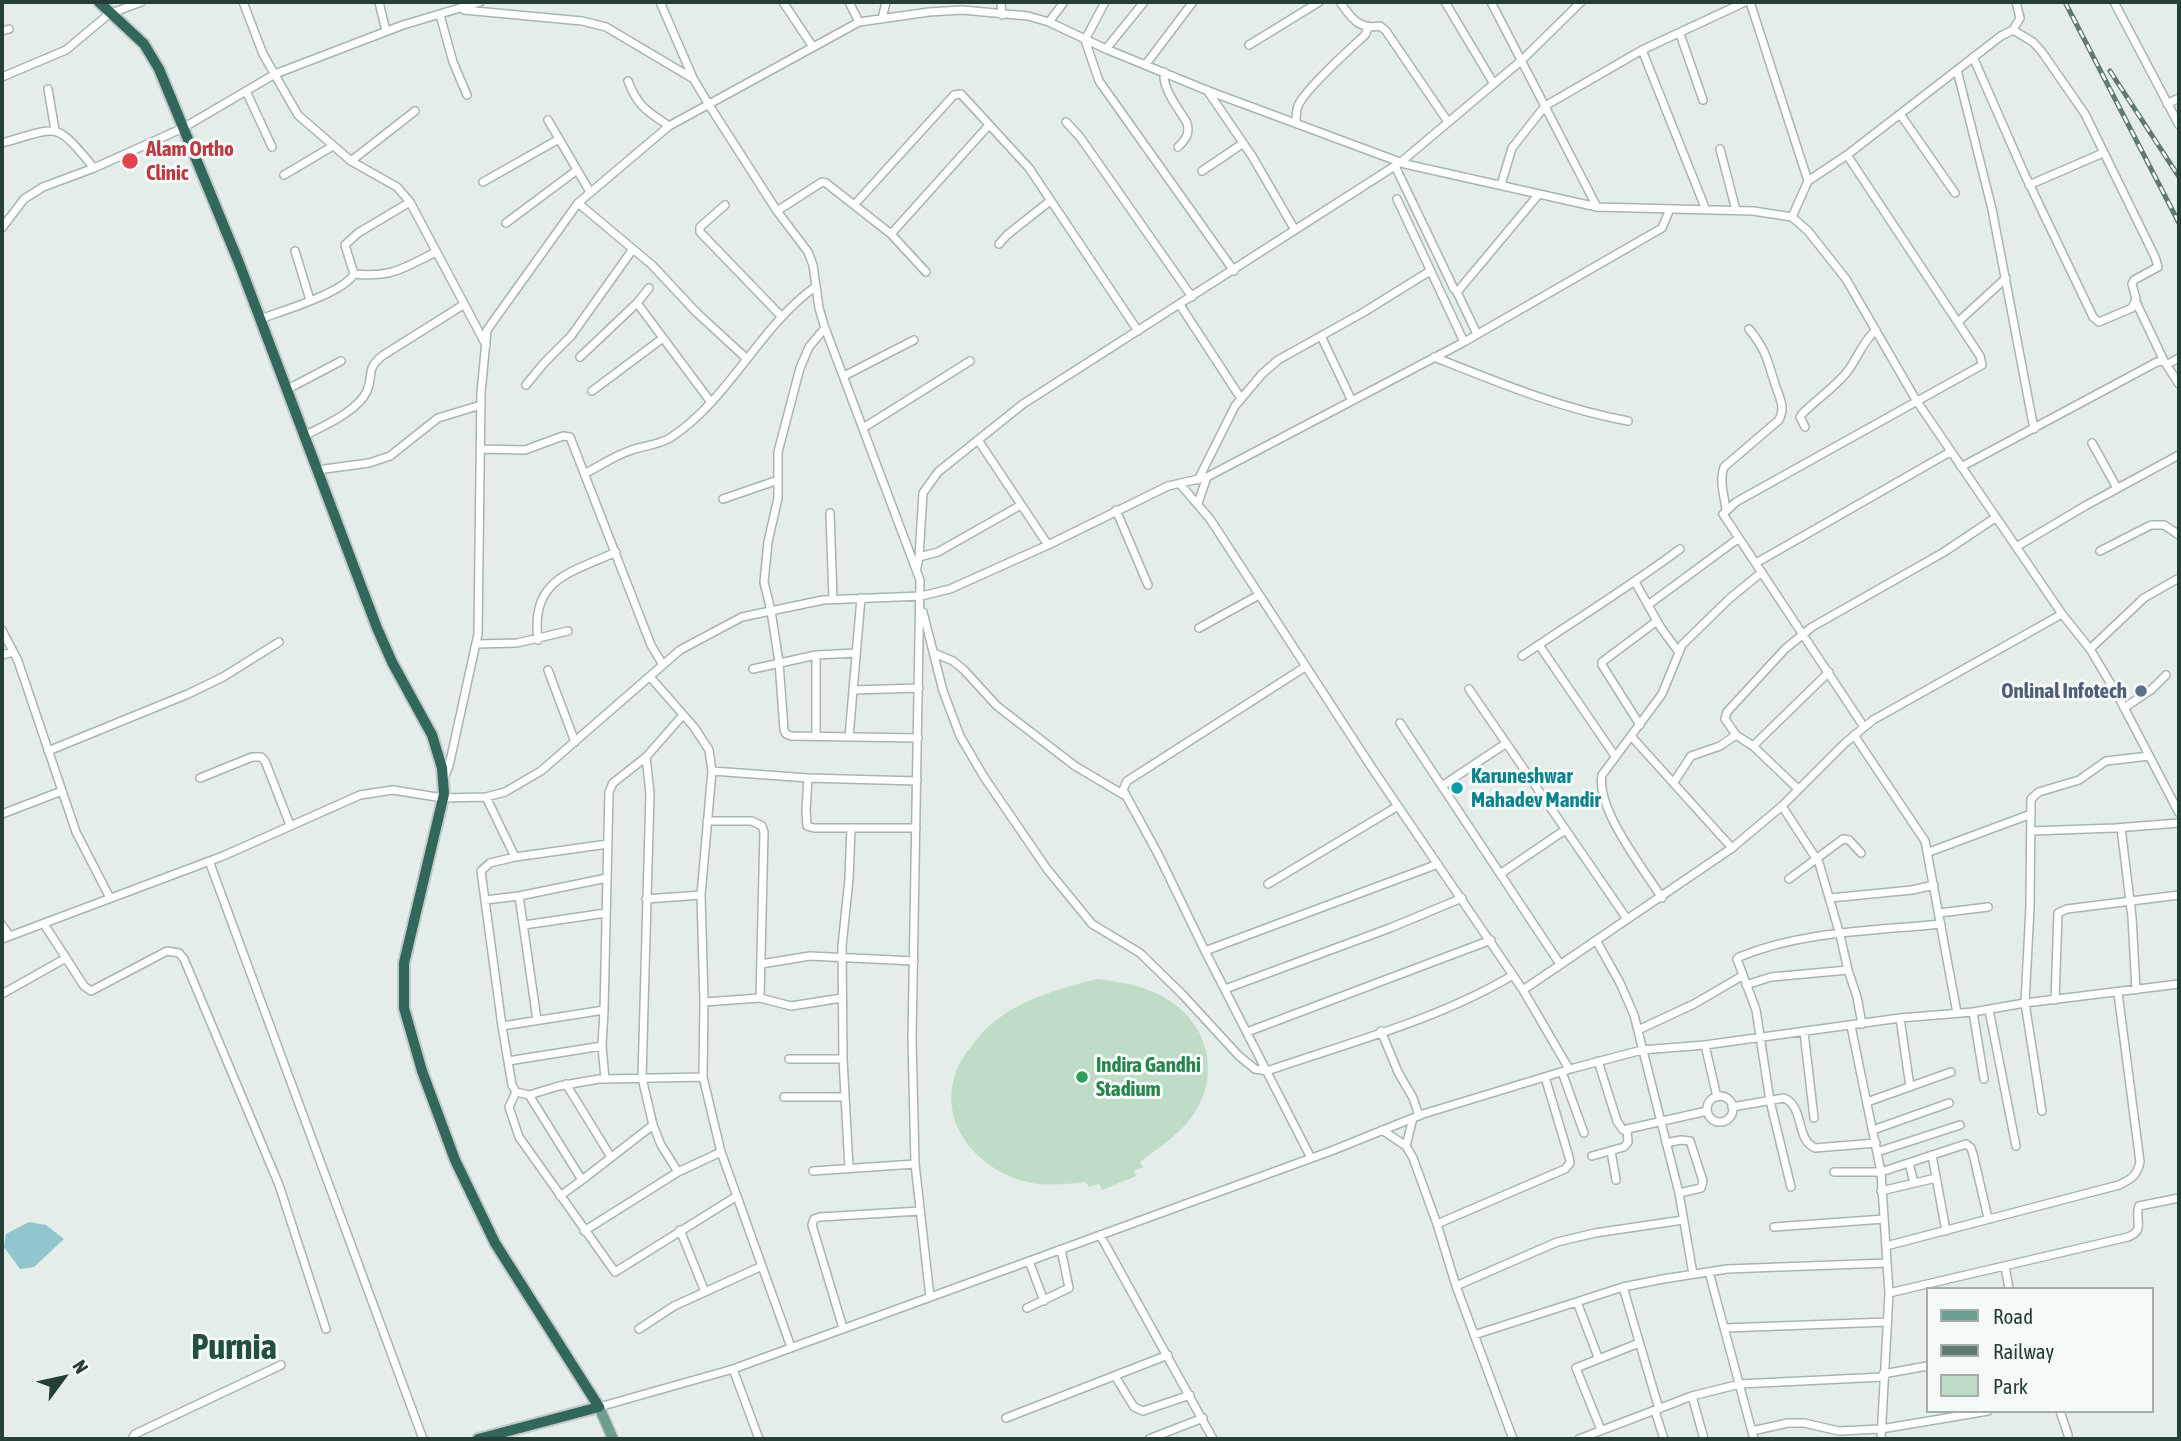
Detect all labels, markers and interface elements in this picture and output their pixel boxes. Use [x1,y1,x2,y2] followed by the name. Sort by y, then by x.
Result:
[146,136,234,186] place label: Alam Ortho Clinic
[120,151,140,171] marker: Alam Ortho Clinic
[2001,678,2127,704] place label: Onlinal Infotech
[2133,683,2149,699] marker: Onlinal Infotech
[1471,763,1601,813] place label: Karuneshwar Mahadev Mandir
[1449,780,1465,796] marker: Karuneshwar Mahadev Mandir
[1096,1052,1201,1102] place label: Indira Gandhi Stadium
[1074,1069,1090,1085] marker: Indira Gandhi Stadium
[1926,1287,2153,1413] legend
[1993,1304,2033,1328] text: Road
[191,1327,277,1369] district label: Purnia
[1993,1339,2054,1363] text: Railway
[28,1343,98,1413] north arrow
[68,1356,93,1377] text: N
[1993,1374,2028,1398] text: Park

